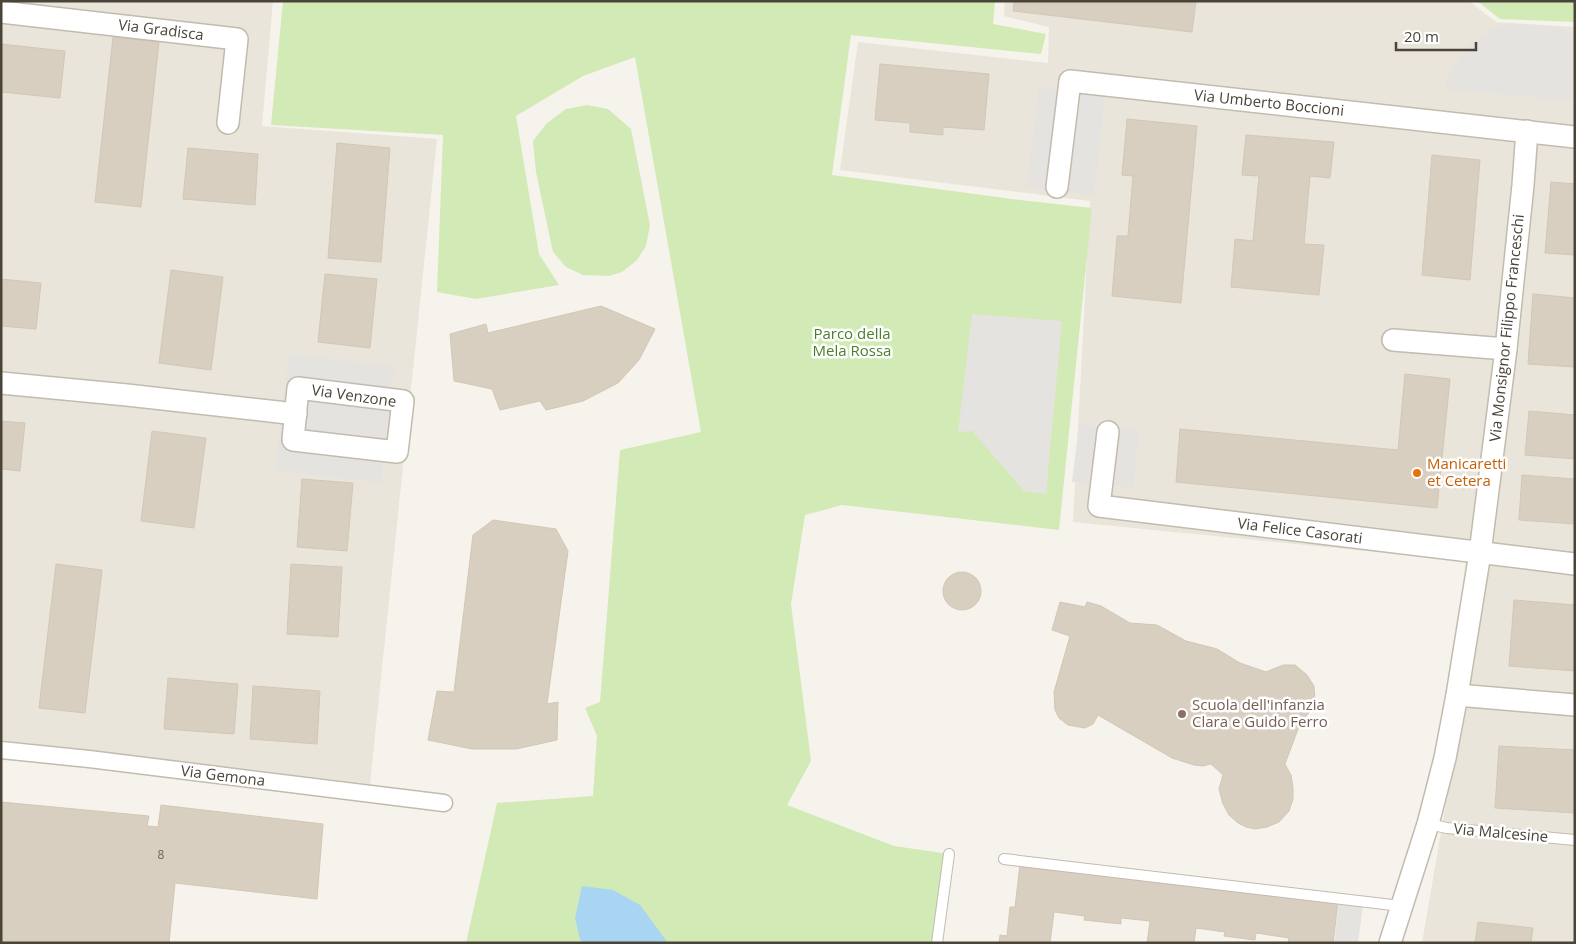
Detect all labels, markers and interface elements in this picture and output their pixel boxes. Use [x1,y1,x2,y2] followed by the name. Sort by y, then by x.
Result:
[117,14,205,44] street label: Via Gradisca
[1396,20,1476,52] scale bar
[1404,26,1439,46] text: 20 m
[1193,84,1345,120] street label: Via Umberto Boccioni
[1484,213,1528,443] street label: Via Monsignor Filippo Franceschi
[813,323,891,360] park label: Parco della Mela Rossa
[311,379,398,411] street label: Via Venzone
[1427,453,1506,490] place label: Manicaretti et Cetera
[1411,467,1423,479] marker: Manicaretti et Cetera
[1236,512,1364,548] street label: Via Felice Casorati
[1192,694,1328,731] place label: Scuola dell'infanzia Clara e Guido Ferro
[1176,708,1188,720] marker: Scuola dell'infanzia Clara e Guido Ferro
[180,760,266,790] street label: Via Gemona
[1453,818,1549,846] street label: Via Malcesine
[158,846,165,863] house number: 8

